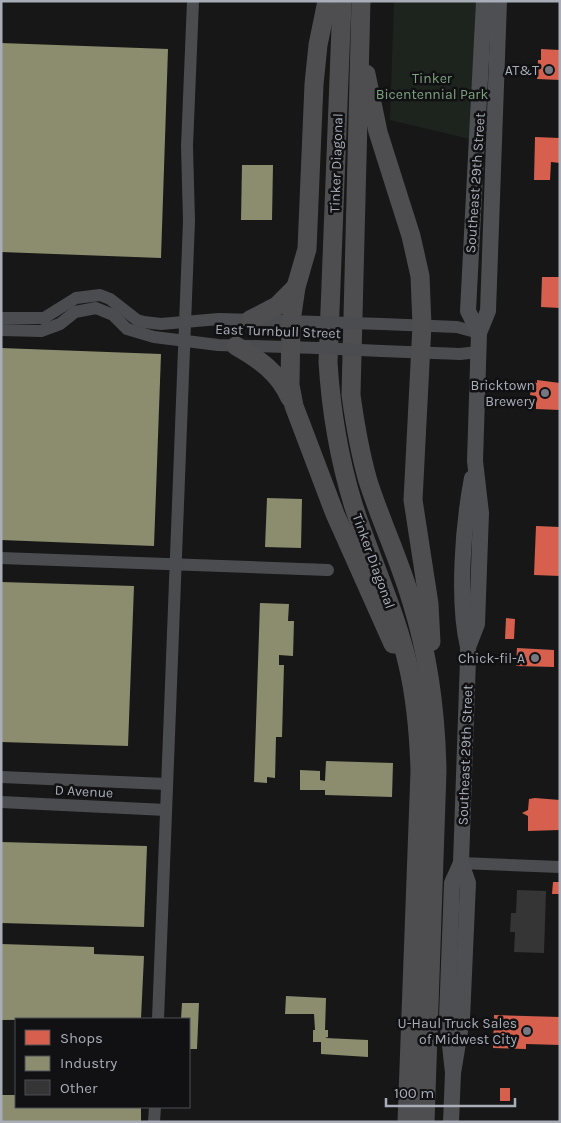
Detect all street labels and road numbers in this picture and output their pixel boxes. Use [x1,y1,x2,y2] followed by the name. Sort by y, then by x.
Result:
[462,112,489,254] street label: Southeast 29th Street
[326,113,347,213] street label: Tinker Diagonal
[215,321,341,342] street label: East Turnbull Street
[348,511,399,611] street label: Tinker Diagonal
[455,684,476,826] street label: Southeast 29th Street
[54,781,114,802] street label: D Avenue

